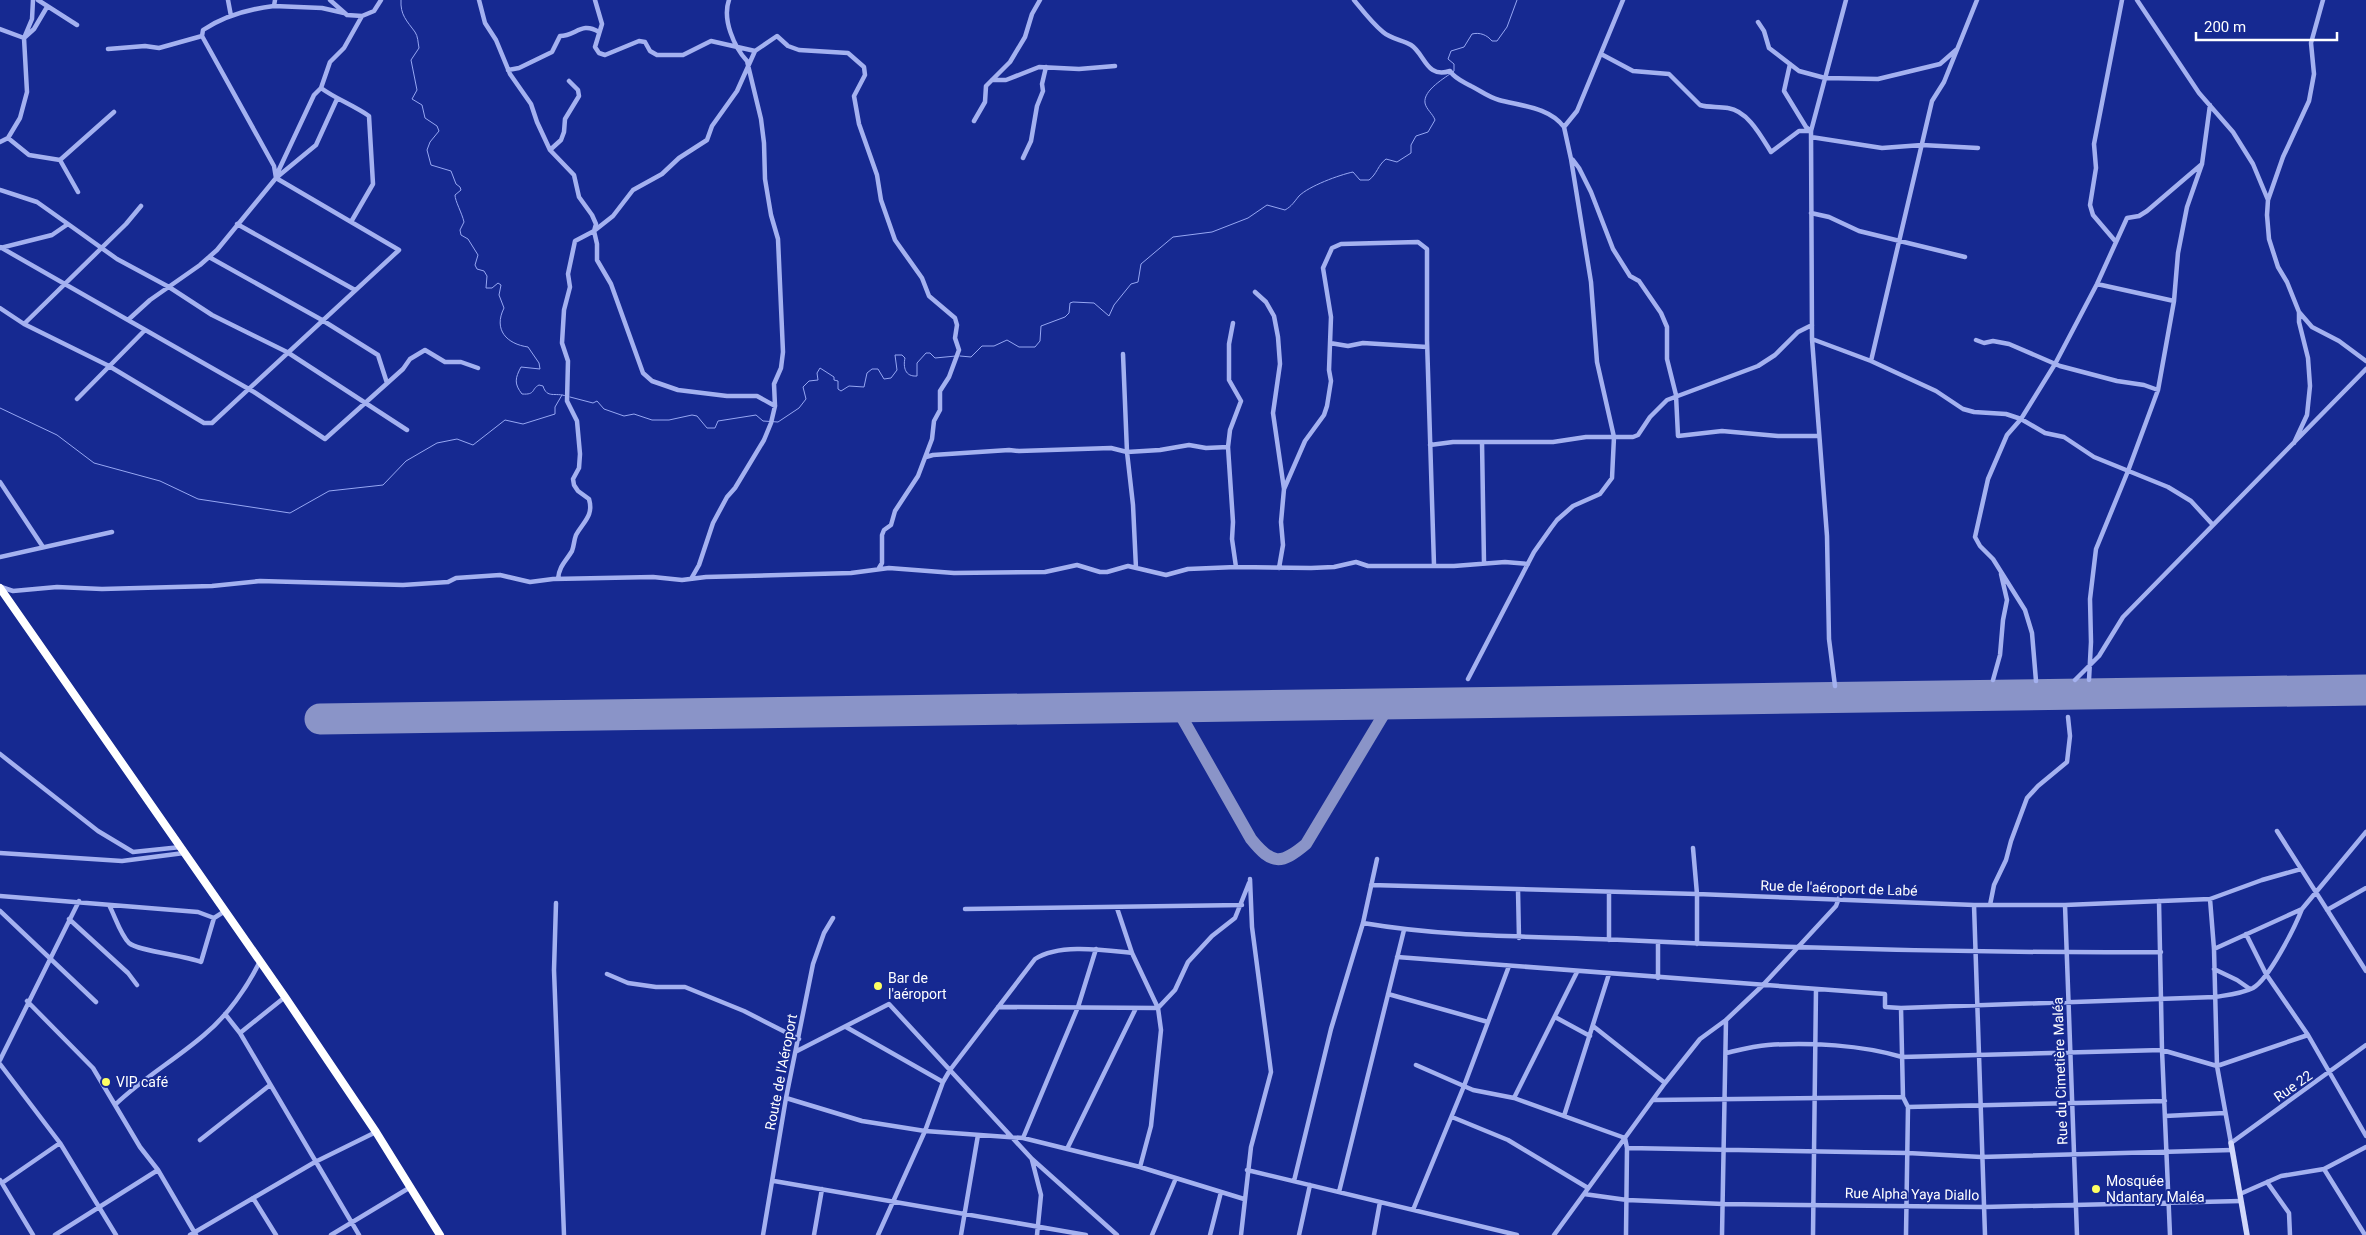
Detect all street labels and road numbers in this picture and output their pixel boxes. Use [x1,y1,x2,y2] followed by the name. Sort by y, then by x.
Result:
[1760,877,1918,899] street label: Rue de l'aéroport de Labé
[2049,997,2071,1145] street label: Rue du Cimetière Maléa
[762,1012,800,1132] street label: Route de l'Aéroport
[2271,1067,2315,1105] street label: Rue 22
[1845,1185,1979,1203] street label: Rue Alpha Yaya Diallo

